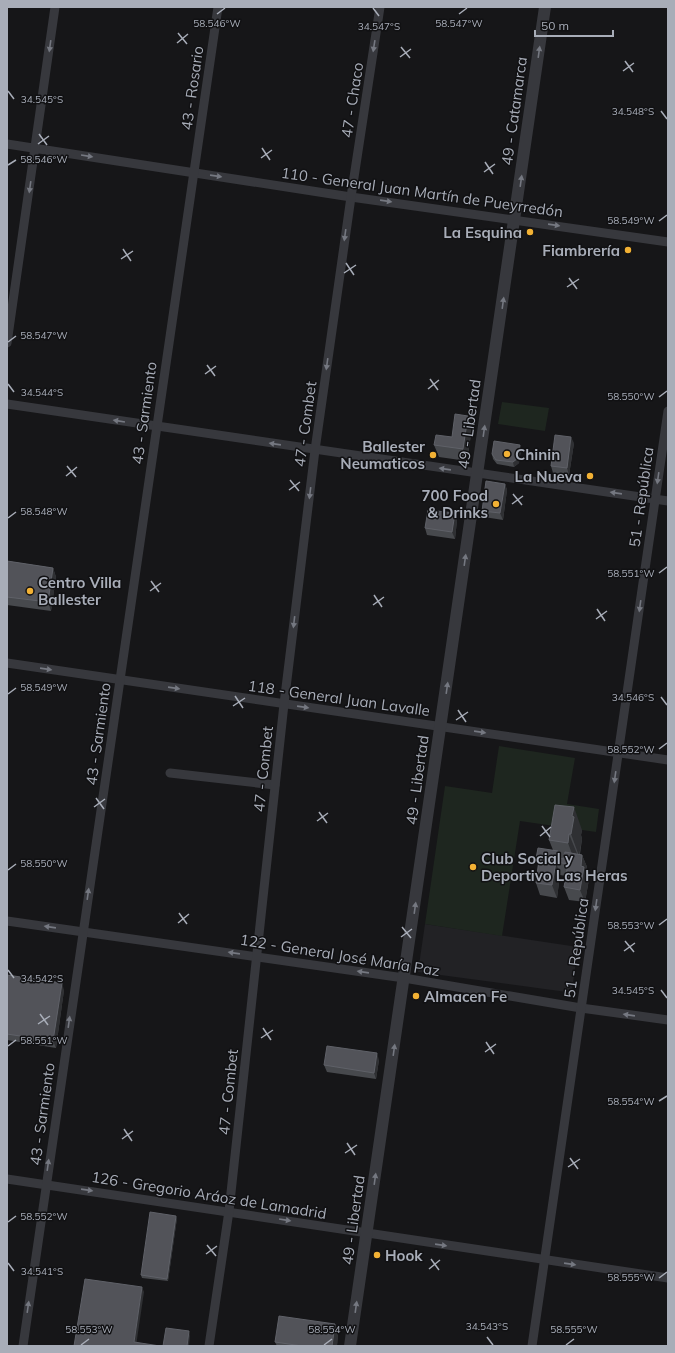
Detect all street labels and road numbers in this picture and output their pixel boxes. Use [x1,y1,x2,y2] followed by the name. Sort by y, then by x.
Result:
[177,45,207,131] street label: 43 - Rosario
[497,56,531,166] street label: 49 - Catamarca
[337,61,367,139] street label: 47 - Chaco
[280,163,564,221] street label: 110 - General Juan Martín de Pueyrredón
[127,360,161,466] street label: 43 - Sarmiento
[453,378,485,470] street label: 49 - Libertad
[290,380,320,468] street label: 47 - Combet
[625,446,657,548] street label: 51 - República
[247,676,431,720] street label: 118 - General Juan Lavalle
[81,681,115,787] street label: 43 - Sarmiento
[249,725,277,813] street label: 47 - Combet
[401,734,433,826] street label: 49 - Libertad
[560,897,592,999] street label: 51 - República
[239,930,442,980] street label: 122 - General José María Paz
[214,1048,242,1136] street label: 47 - Combet
[25,1061,59,1167] street label: 43 - Sarmiento
[90,1167,328,1223] street label: 126 - Gregorio Aráoz de Lamadrid
[337,1174,369,1266] street label: 49 - Libertad

